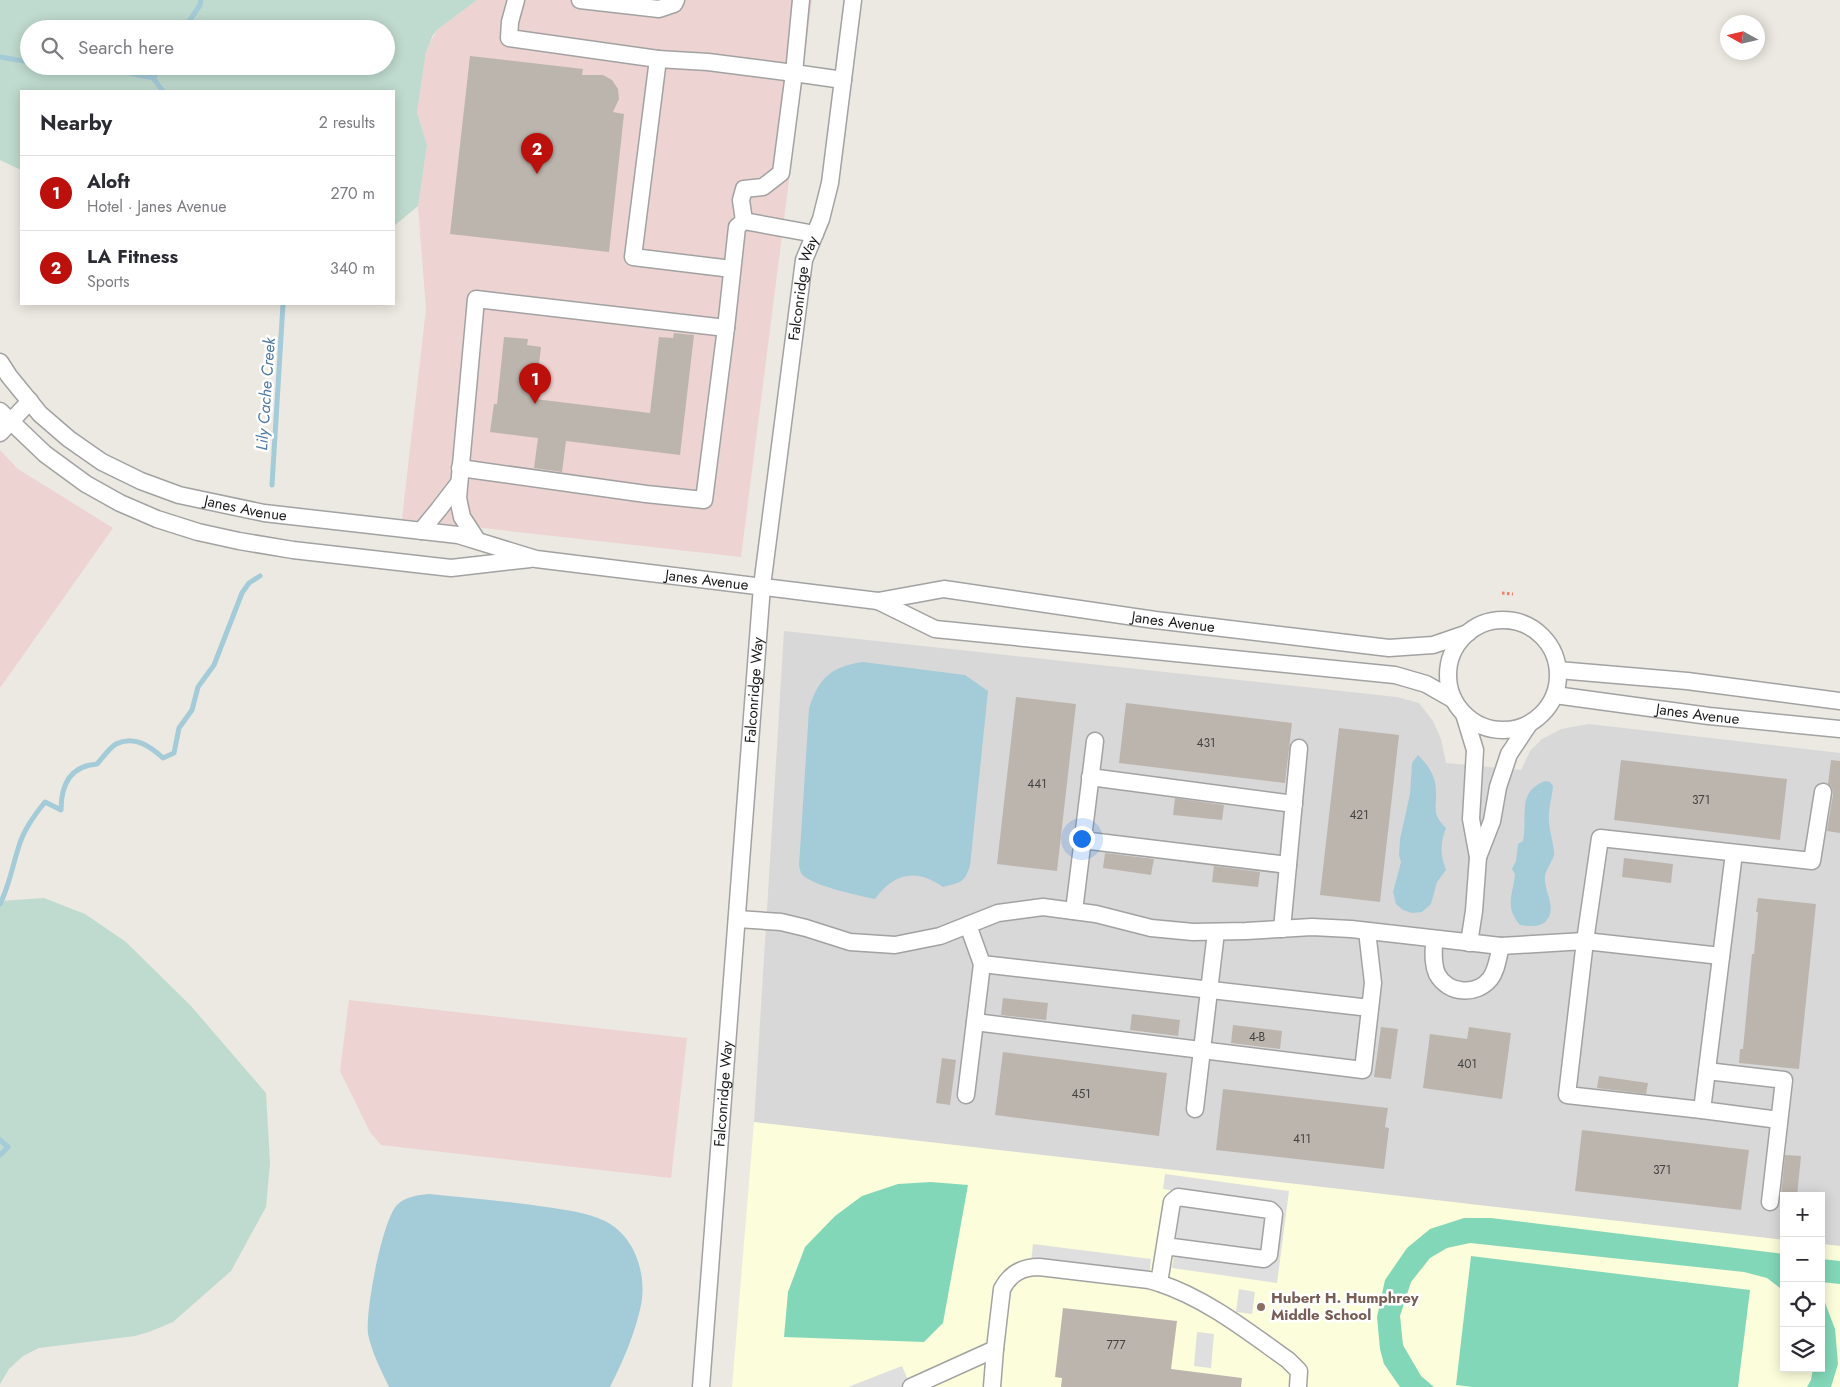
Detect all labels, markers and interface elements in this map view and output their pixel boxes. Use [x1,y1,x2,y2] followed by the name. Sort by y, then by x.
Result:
[1720,15,1765,60] north arrow
[20,20,395,75] search box
[38,34,66,62] icon: search
[78,34,174,61] text: Search here
[40,108,112,138] text: Nearby
[319,111,375,134] text: 2 results
[521,133,553,174] pin: 2
[87,168,130,195] text: Aloft
[52,182,60,205] text: 1
[331,182,375,205] text: 270 m
[87,195,227,218] text: Hotel · Janes Avenue
[783,232,824,342] street label: Falconridge Way
[87,243,178,270] text: LA Fitness
[51,257,61,280] text: 2
[330,257,375,280] text: 340 m
[87,270,129,293] text: Sports
[250,336,281,451] water label: Lily Cache Creek
[519,363,551,404] pin: 1
[200,489,288,527] street label: Janes Avenue
[662,564,750,596] street label: Janes Avenue
[1128,605,1216,638] street label: Janes Avenue
[739,636,769,744] street label: Falconridge Way
[1653,698,1741,730] street label: Janes Avenue
[1197,734,1215,752] house number: 431
[1027,775,1047,793] house number: 441
[1692,791,1710,809] house number: 371
[1349,806,1369,824] house number: 421
[1069,826,1095,852] your location
[1249,1028,1265,1046] house number: 4-B
[708,1040,738,1148] street label: Falconridge Way
[1457,1055,1477,1073] house number: 401
[1071,1085,1091,1103] house number: 451
[1293,1130,1311,1148] house number: 411
[1653,1161,1671,1179] house number: 371
[1780,1192,1825,1372] map controls
[1780,1192,1825,1237] button: +
[1780,1237,1825,1282] button: −
[1780,1282,1825,1327] button: locate
[1271,1287,1419,1326] place label: Hubert H. Humphrey Middle School
[1255,1301,1267,1313] marker: Hubert H. Humphrey Middle School
[1780,1327,1825,1372] button: layers
[1107,1336,1126,1354] house number: 777

